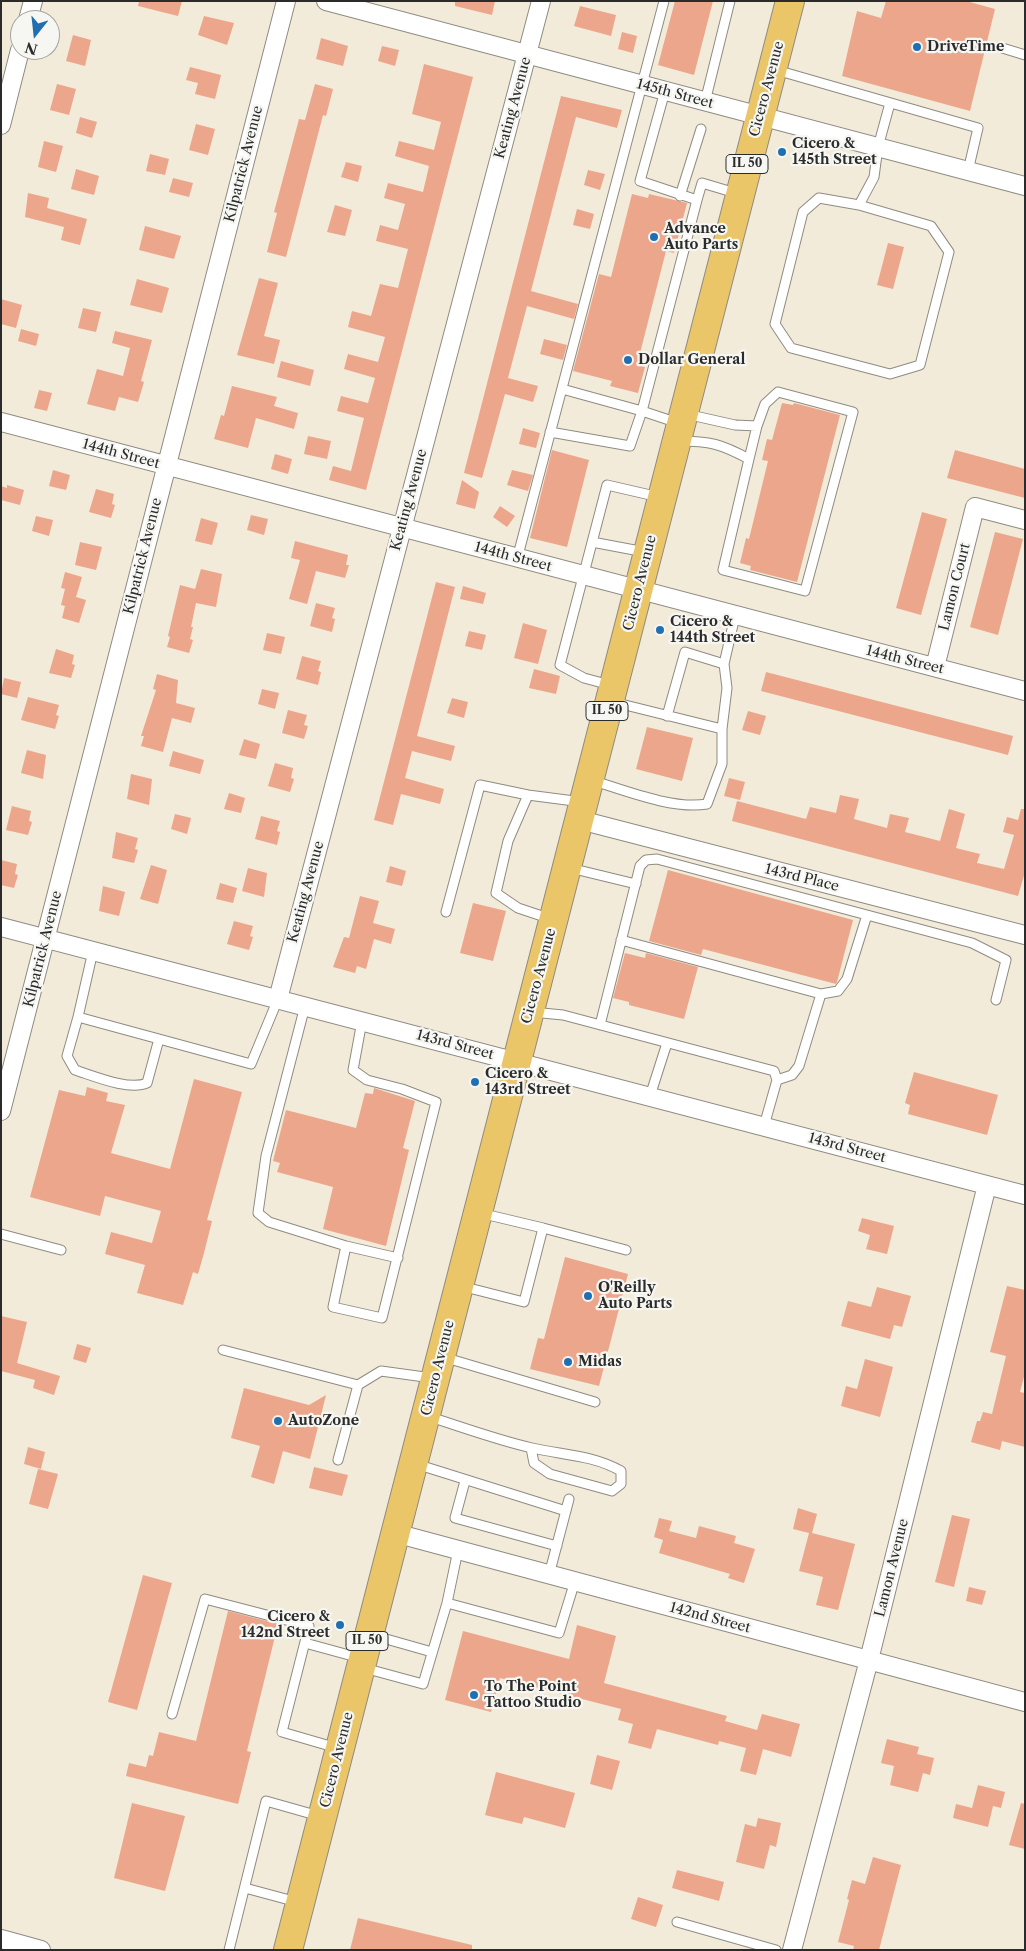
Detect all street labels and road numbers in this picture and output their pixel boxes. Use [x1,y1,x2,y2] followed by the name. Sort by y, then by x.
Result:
[746,39,788,139] street label: Cicero Avenue
[491,55,535,161] street label: Keating Avenue
[635,76,715,112] street label: 145th Street
[221,104,267,224] street label: Kilpatrick Avenue
[726,154,768,173] road number: IL 50
[81,436,161,472] street label: 144th Street
[387,447,431,553] street label: Keating Avenue
[120,496,166,616] street label: Kilpatrick Avenue
[620,533,660,633] street label: Cicero Avenue
[473,539,553,575] street label: 144th Street
[936,542,974,632] street label: Lamon Court
[865,642,945,678] street label: 144th Street
[586,701,628,720] road number: IL 50
[284,839,328,945] street label: Keating Avenue
[763,861,841,895] street label: 143rd Place
[20,889,66,1009] street label: Kilpatrick Avenue
[518,926,560,1026] street label: Cicero Avenue
[415,1027,495,1063] street label: 143rd Street
[807,1130,887,1166] street label: 143rd Street
[418,1318,458,1418] street label: Cicero Avenue
[872,1517,912,1619] street label: Lamon Avenue
[668,1599,752,1637] street label: 142nd Street
[346,1632,388,1650] road number: IL 50
[317,1710,357,1810] street label: Cicero Avenue

